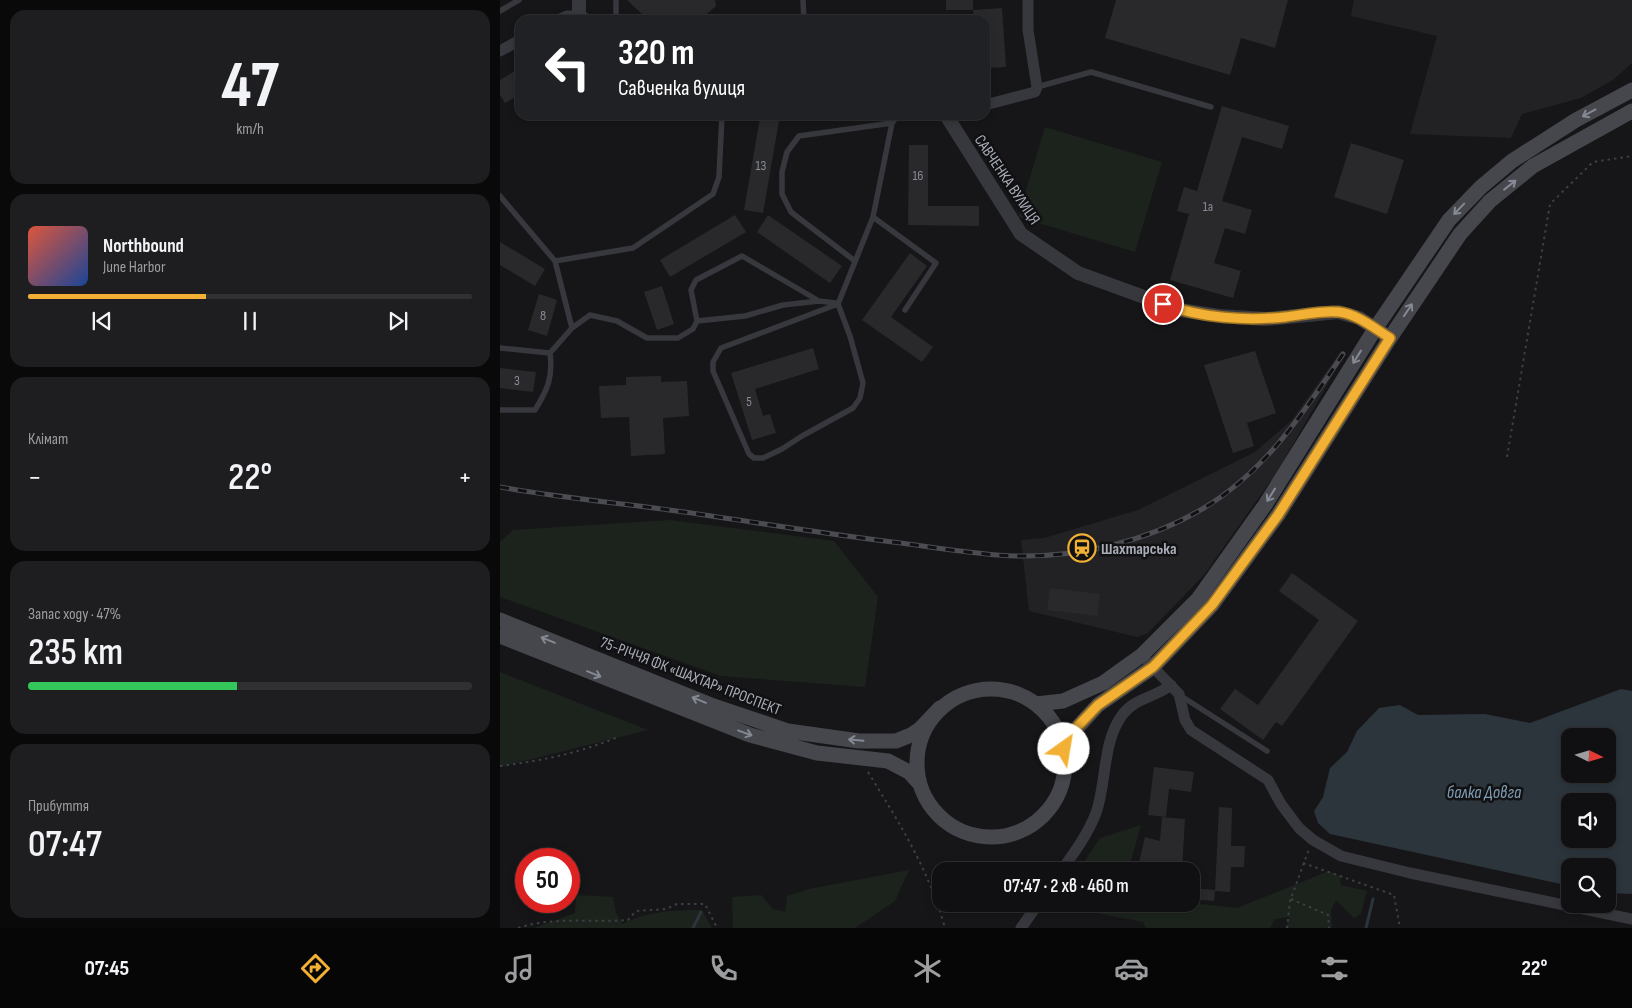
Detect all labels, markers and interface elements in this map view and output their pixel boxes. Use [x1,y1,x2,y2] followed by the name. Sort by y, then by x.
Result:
[618,32,694,75] text: 320 m
[535,35,600,100] icon: left
[221,48,279,126] text: 47
[618,75,745,102] text: Савченка вулиця
[1582,109,1597,118] one-way arrow
[236,120,264,139] text: km/h
[970,131,1044,228] street label: САВЧЕНКА ВУЛИЦЯ
[756,157,767,174] house number: 13
[912,167,924,184] house number: 16
[1503,180,1516,191] one-way arrow
[1203,198,1213,215] house number: 1а
[1453,203,1465,215] one-way arrow
[103,235,184,258] text: Northbound
[103,258,166,277] text: June Harbor
[1142,283,1184,325] pin
[1149,290,1177,318] icon: arrive
[1403,303,1413,317] one-way arrow
[88,307,116,335] icon: previous
[236,307,264,335] icon: pause
[384,307,412,335] icon: next
[540,307,546,324] house number: 8
[1352,350,1362,364] one-way arrow
[514,372,520,389] house number: 3
[746,393,752,410] house number: 5
[28,430,68,449] text: Клімат
[228,455,272,500] text: 22°
[28,461,42,494] text: −
[458,461,472,494] text: +
[1266,488,1276,502] one-way arrow
[1067,533,1097,563] station icon: Шахтарська
[1101,540,1176,559] place label: Шахтарська
[28,605,121,624] text: Запас ходу · 47%
[28,630,123,675] text: 235 km
[597,633,784,720] street label: 75-РІЧЧЯ ФК «ШАХТАР» ПРОСПЕКТ
[541,634,556,643] one-way arrow
[586,670,601,679] one-way arrow
[692,695,707,704] one-way arrow
[1037,722,1089,774] position arrow
[1561,728,1616,782] north arrow
[1561,728,1616,913] map controls
[737,729,752,738] one-way arrow
[848,736,864,745] one-way arrow
[1447,782,1522,803] water label: балка Довга
[1561,793,1616,848] button: sound
[28,797,89,816] text: Прибуття
[28,822,102,867] text: 07:47
[515,848,580,913] speed limit sign: 50
[1561,858,1616,913] button: search
[1003,875,1129,898] text: 07:47 · 2 хв · 460 m
[298,951,333,986] icon: directions
[502,951,537,986] icon: music
[706,951,741,986] icon: phone
[910,951,945,986] icon: climate
[1114,951,1149,986] icon: car
[1317,951,1352,986] icon: filters
[84,955,129,982] text: 07:45
[1521,955,1547,982] text: 22°

